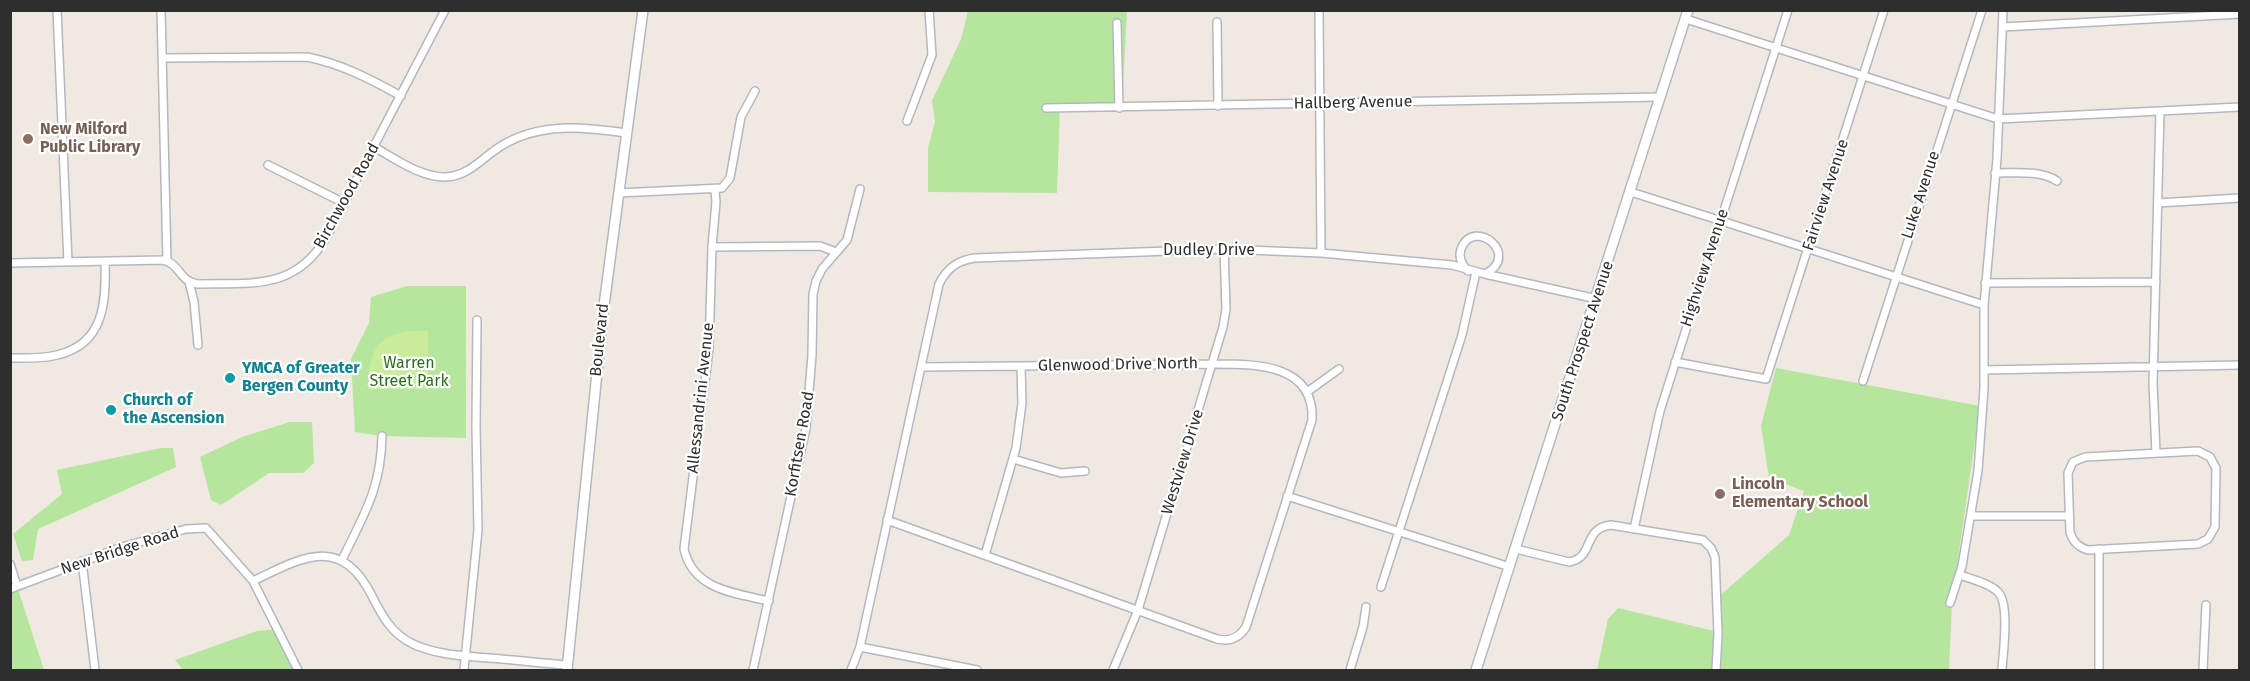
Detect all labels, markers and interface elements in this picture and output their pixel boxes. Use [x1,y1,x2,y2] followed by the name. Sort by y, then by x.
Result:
[1294,92,1412,114] street label: Hallberg Avenue
[40,120,140,158] place label: New Milford Public Library
[21,132,35,146] marker: New Milford Public Library
[1799,137,1853,253] street label: Fairview Avenue
[310,140,384,252] street label: Birchwood Road
[1898,149,1944,241] street label: Luke Avenue
[1677,207,1733,329] street label: Highview Avenue
[1163,241,1255,261] street label: Dudley Drive
[1548,259,1618,423] street label: South Prospect Avenue
[587,303,613,377] street label: Boulevard
[684,322,718,474] street label: Allessandrini Avenue
[369,354,449,392] park label: Warren Street Park
[1038,354,1198,376] street label: Glenwood Drive North
[242,359,360,397] place label: YMCA of Greater Bergen County
[223,371,237,385] marker: YMCA of Greater Bergen County
[781,390,819,498] street label: Korfitsen Road
[123,391,224,429] place label: Church of the Ascension
[104,403,118,417] marker: Church of the Ascension
[1158,407,1208,517] street label: Westview Drive
[1732,475,1868,513] place label: Lincoln Elementary School
[1713,487,1727,501] marker: Lincoln Elementary School
[58,523,182,579] street label: New Bridge Road

